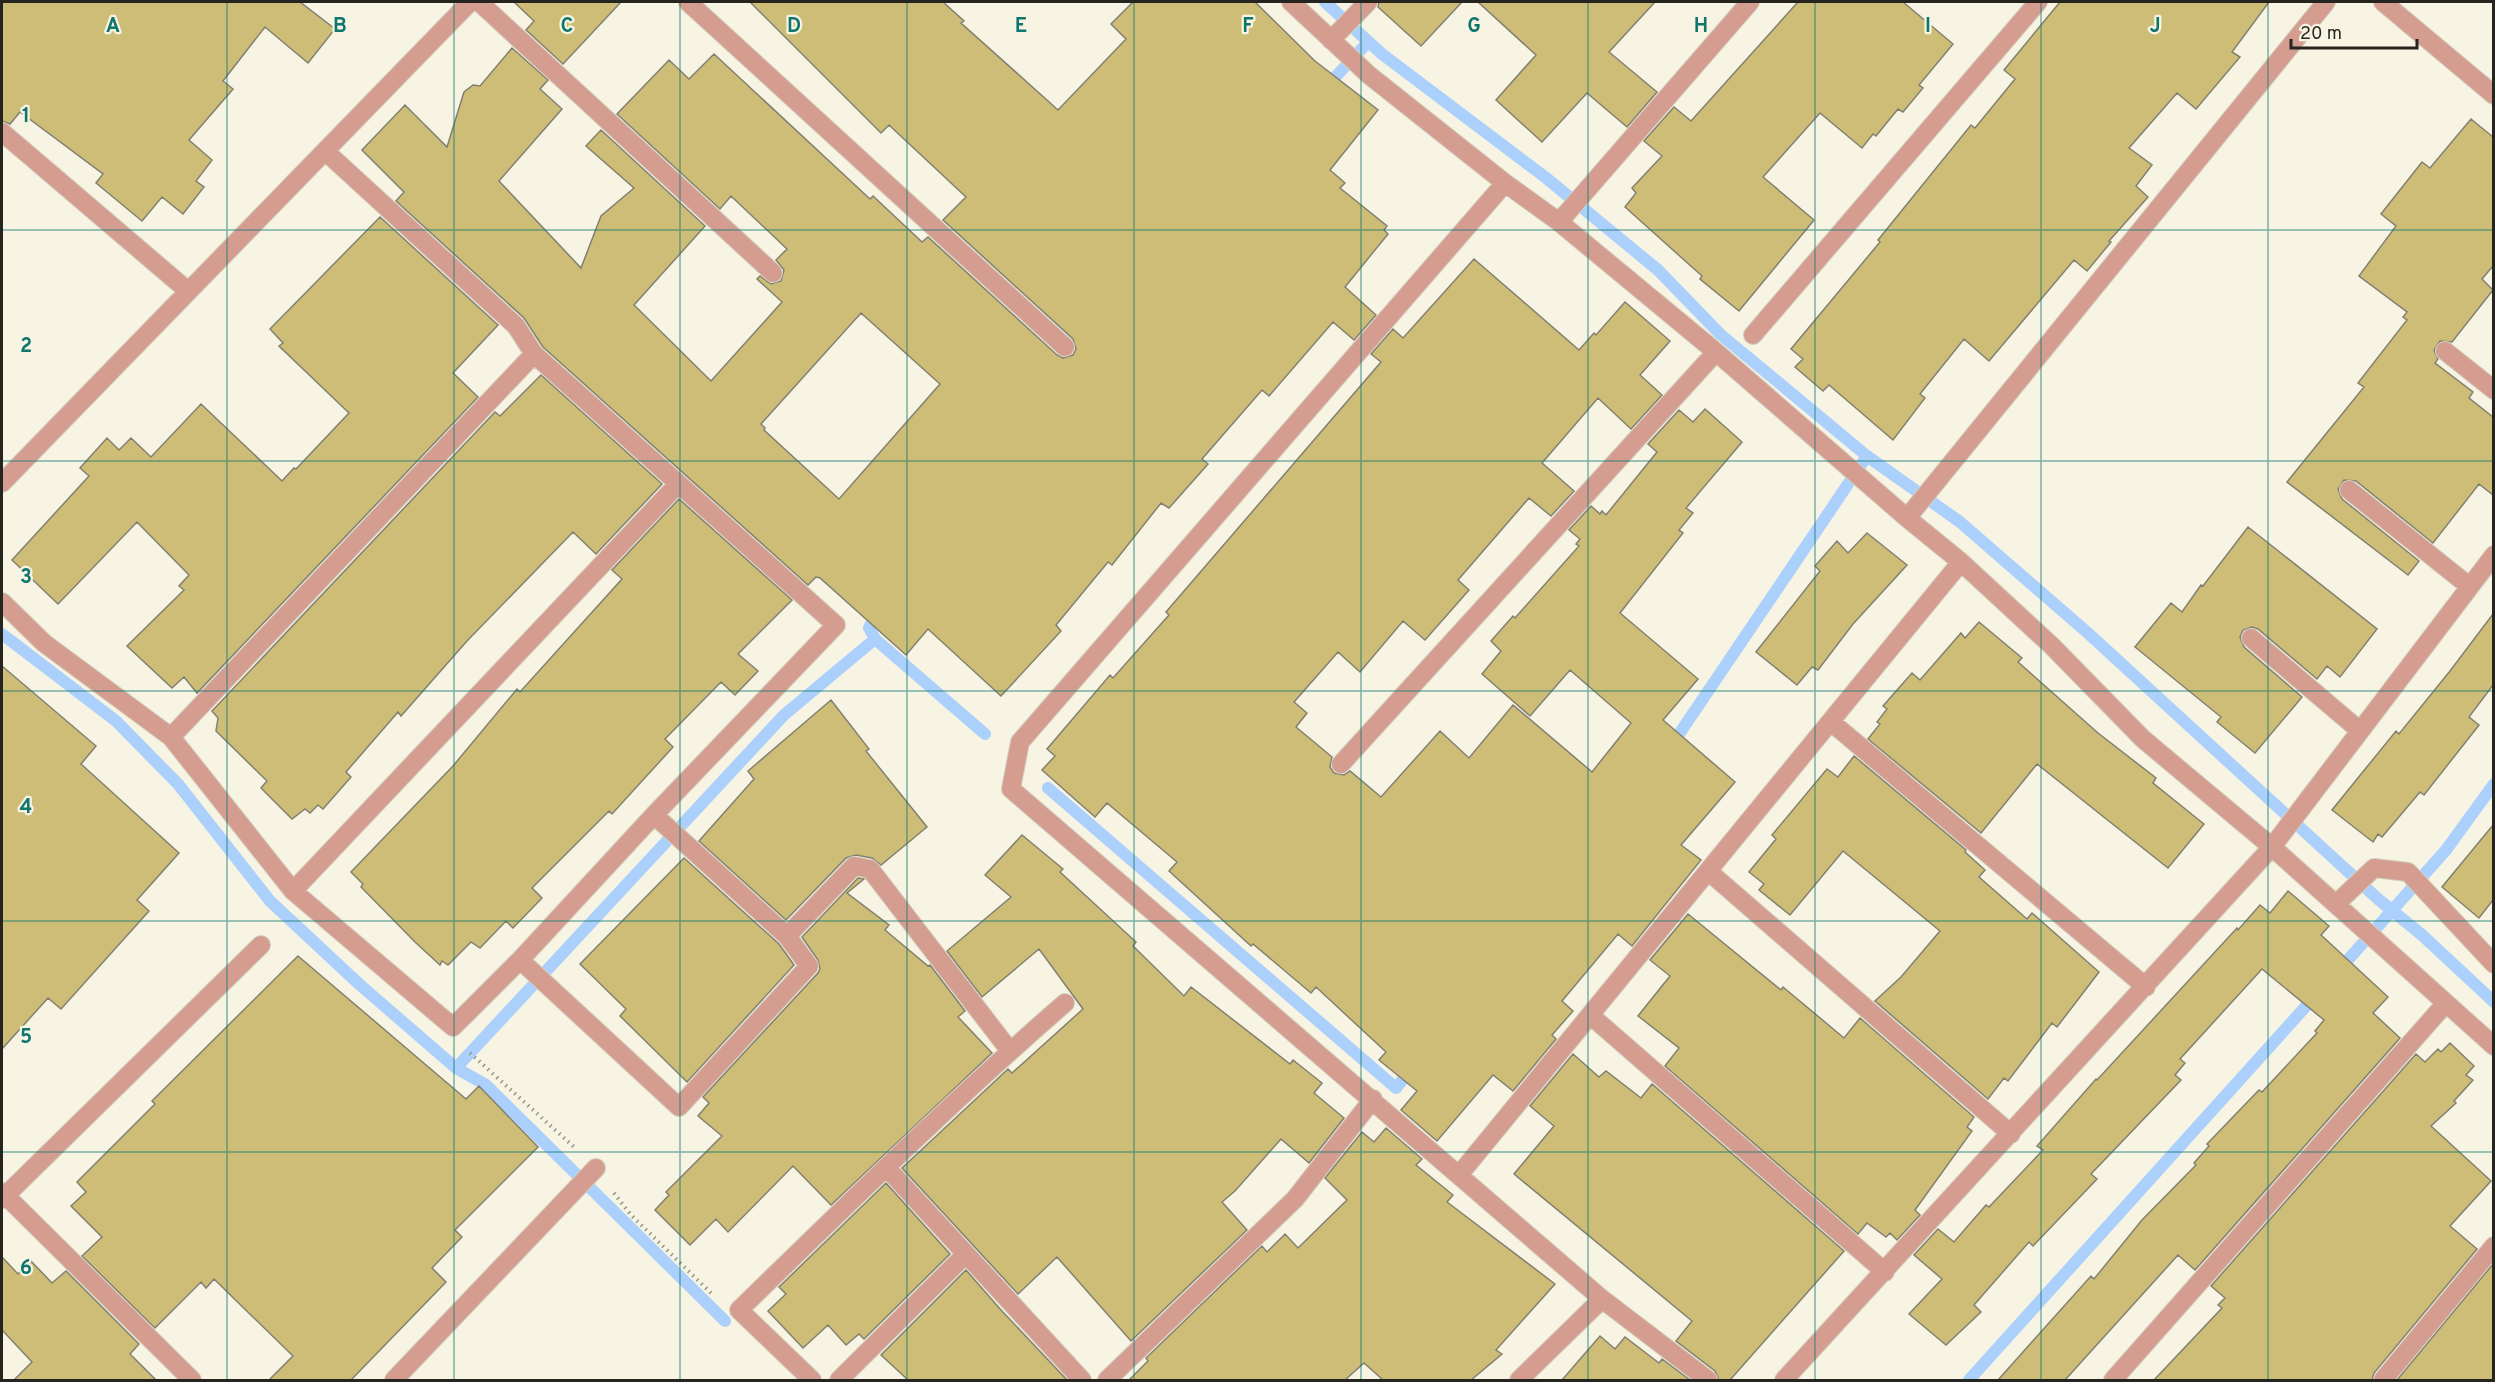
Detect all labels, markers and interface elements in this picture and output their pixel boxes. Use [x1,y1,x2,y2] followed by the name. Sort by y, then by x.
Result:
[2291,12,2417,50] scale bar
[106,14,120,40] text: A
[333,14,347,40] text: B
[561,14,573,40] text: C
[787,14,801,40] text: D
[1015,14,1027,40] text: E
[1242,14,1254,40] text: F
[1467,14,1481,40] text: G
[1694,14,1708,40] text: H
[1925,14,1931,40] text: I
[2149,14,2161,40] text: J
[2300,23,2342,46] text: 20 m
[22,104,30,130] text: 1
[20,334,32,360] text: 2
[20,565,32,591] text: 3
[20,795,32,821] text: 4
[20,1025,32,1051] text: 5
[20,1256,32,1282] text: 6

